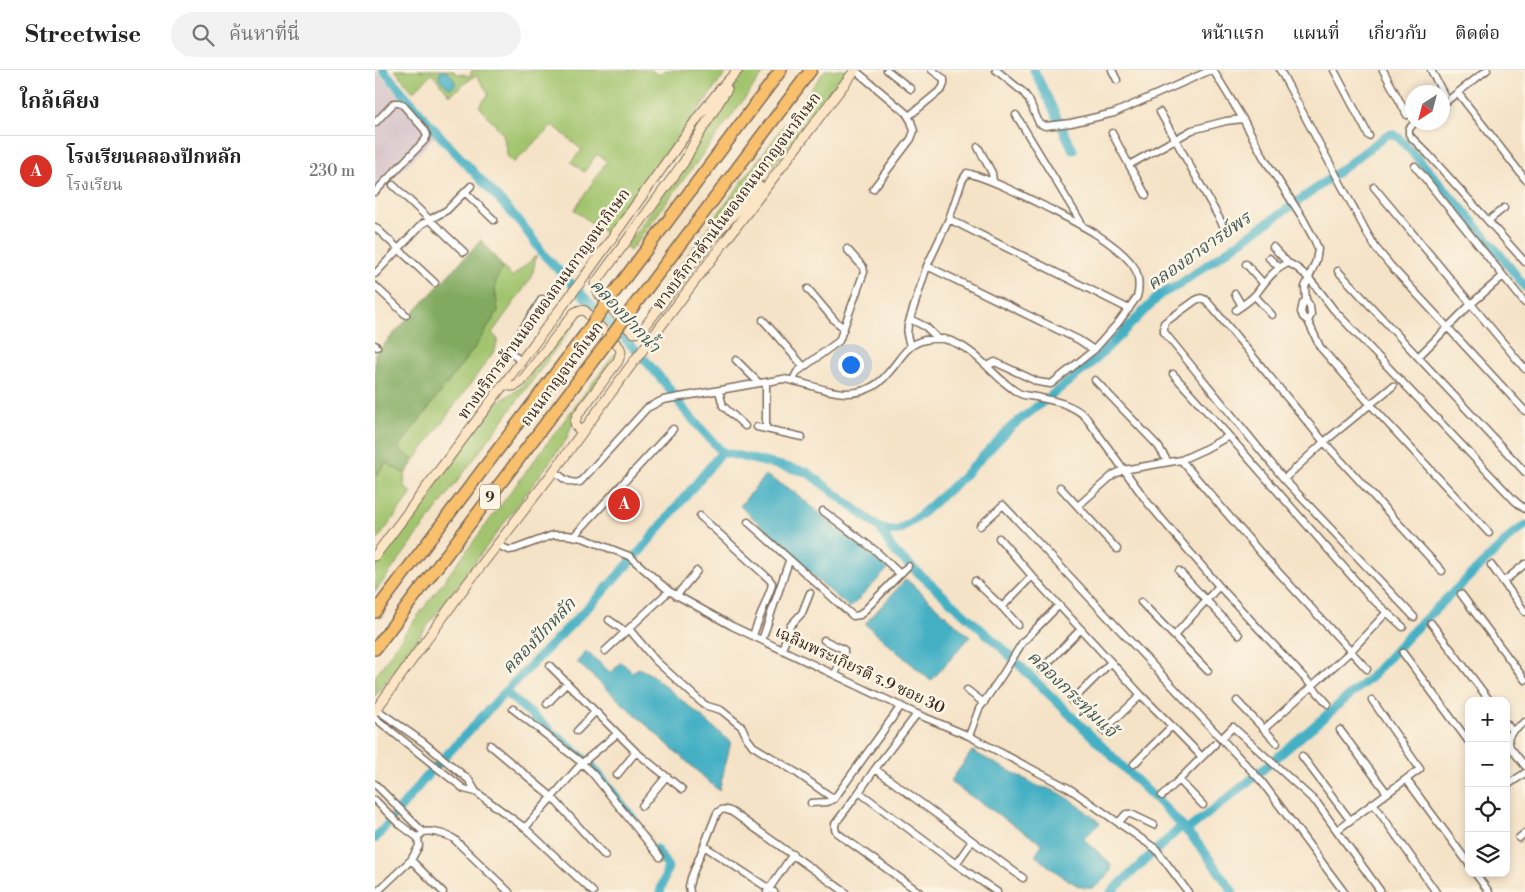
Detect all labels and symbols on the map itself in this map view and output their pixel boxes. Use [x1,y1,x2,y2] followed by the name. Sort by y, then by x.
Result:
[1405,85,1450,130] north arrow
[648,88,825,314] street label: ทางบริการด้านในของถนนกาญจนาภิเษก
[454,185,634,423] street label: ทางบริการด้านนอกของถนนกาญจนาภิเษก
[1143,205,1257,295] water label: คลองอาจารย์พร
[585,272,668,359] water label: คลองปากน้ำ
[516,318,608,430] street label: ถนนกาญจนาภิเษก
[838,352,864,378] your location
[480,484,500,510] road number: 9
[608,485,640,523] pin: A
[497,592,582,679] water label: คลองปักหลัก
[772,622,948,718] street label: เฉลิมพระเกียรติ ร.9 ซอย 30
[1022,646,1124,744] water label: คลองกระทุ่มแจ้

